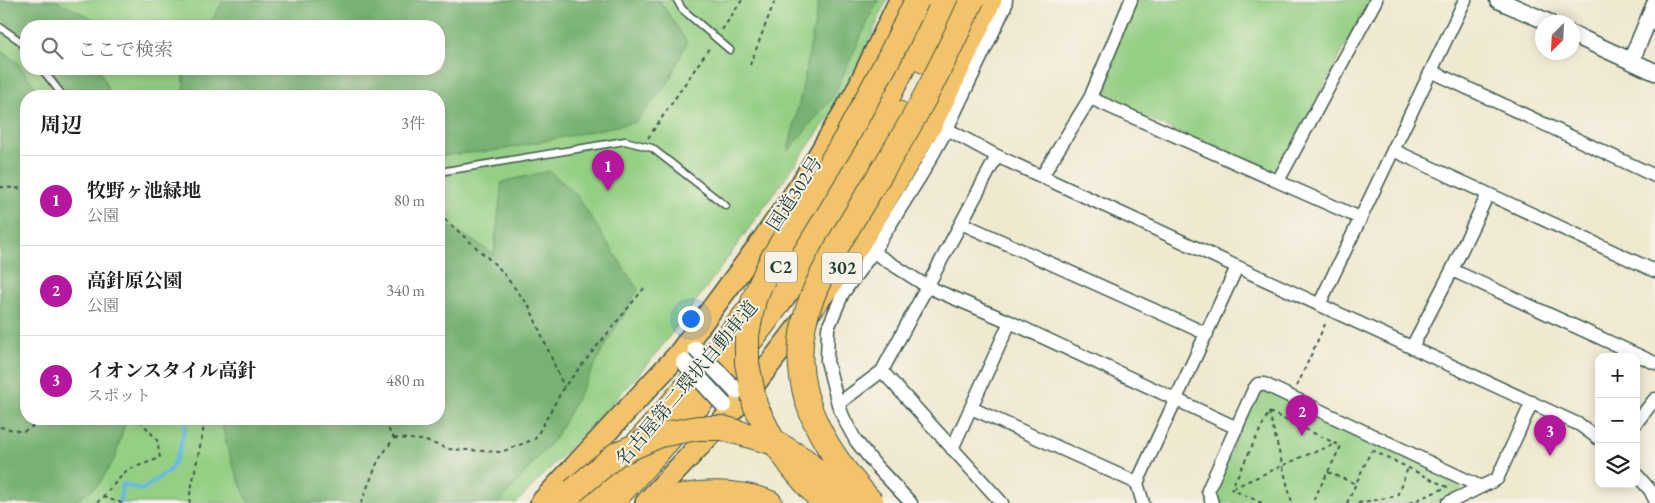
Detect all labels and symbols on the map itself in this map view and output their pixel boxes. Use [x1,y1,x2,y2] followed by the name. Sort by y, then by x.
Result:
[1535,15,1580,60] north arrow
[592,150,624,191] pin: 1
[761,151,828,235] street label: 国道302号
[765,252,797,282] road number: C2
[822,252,862,284] road number: 302
[610,295,763,471] street label: 名古屋第二環状自動車道
[678,306,704,332] your location
[1286,395,1318,436] pin: 2
[1534,415,1566,456] pin: 3

